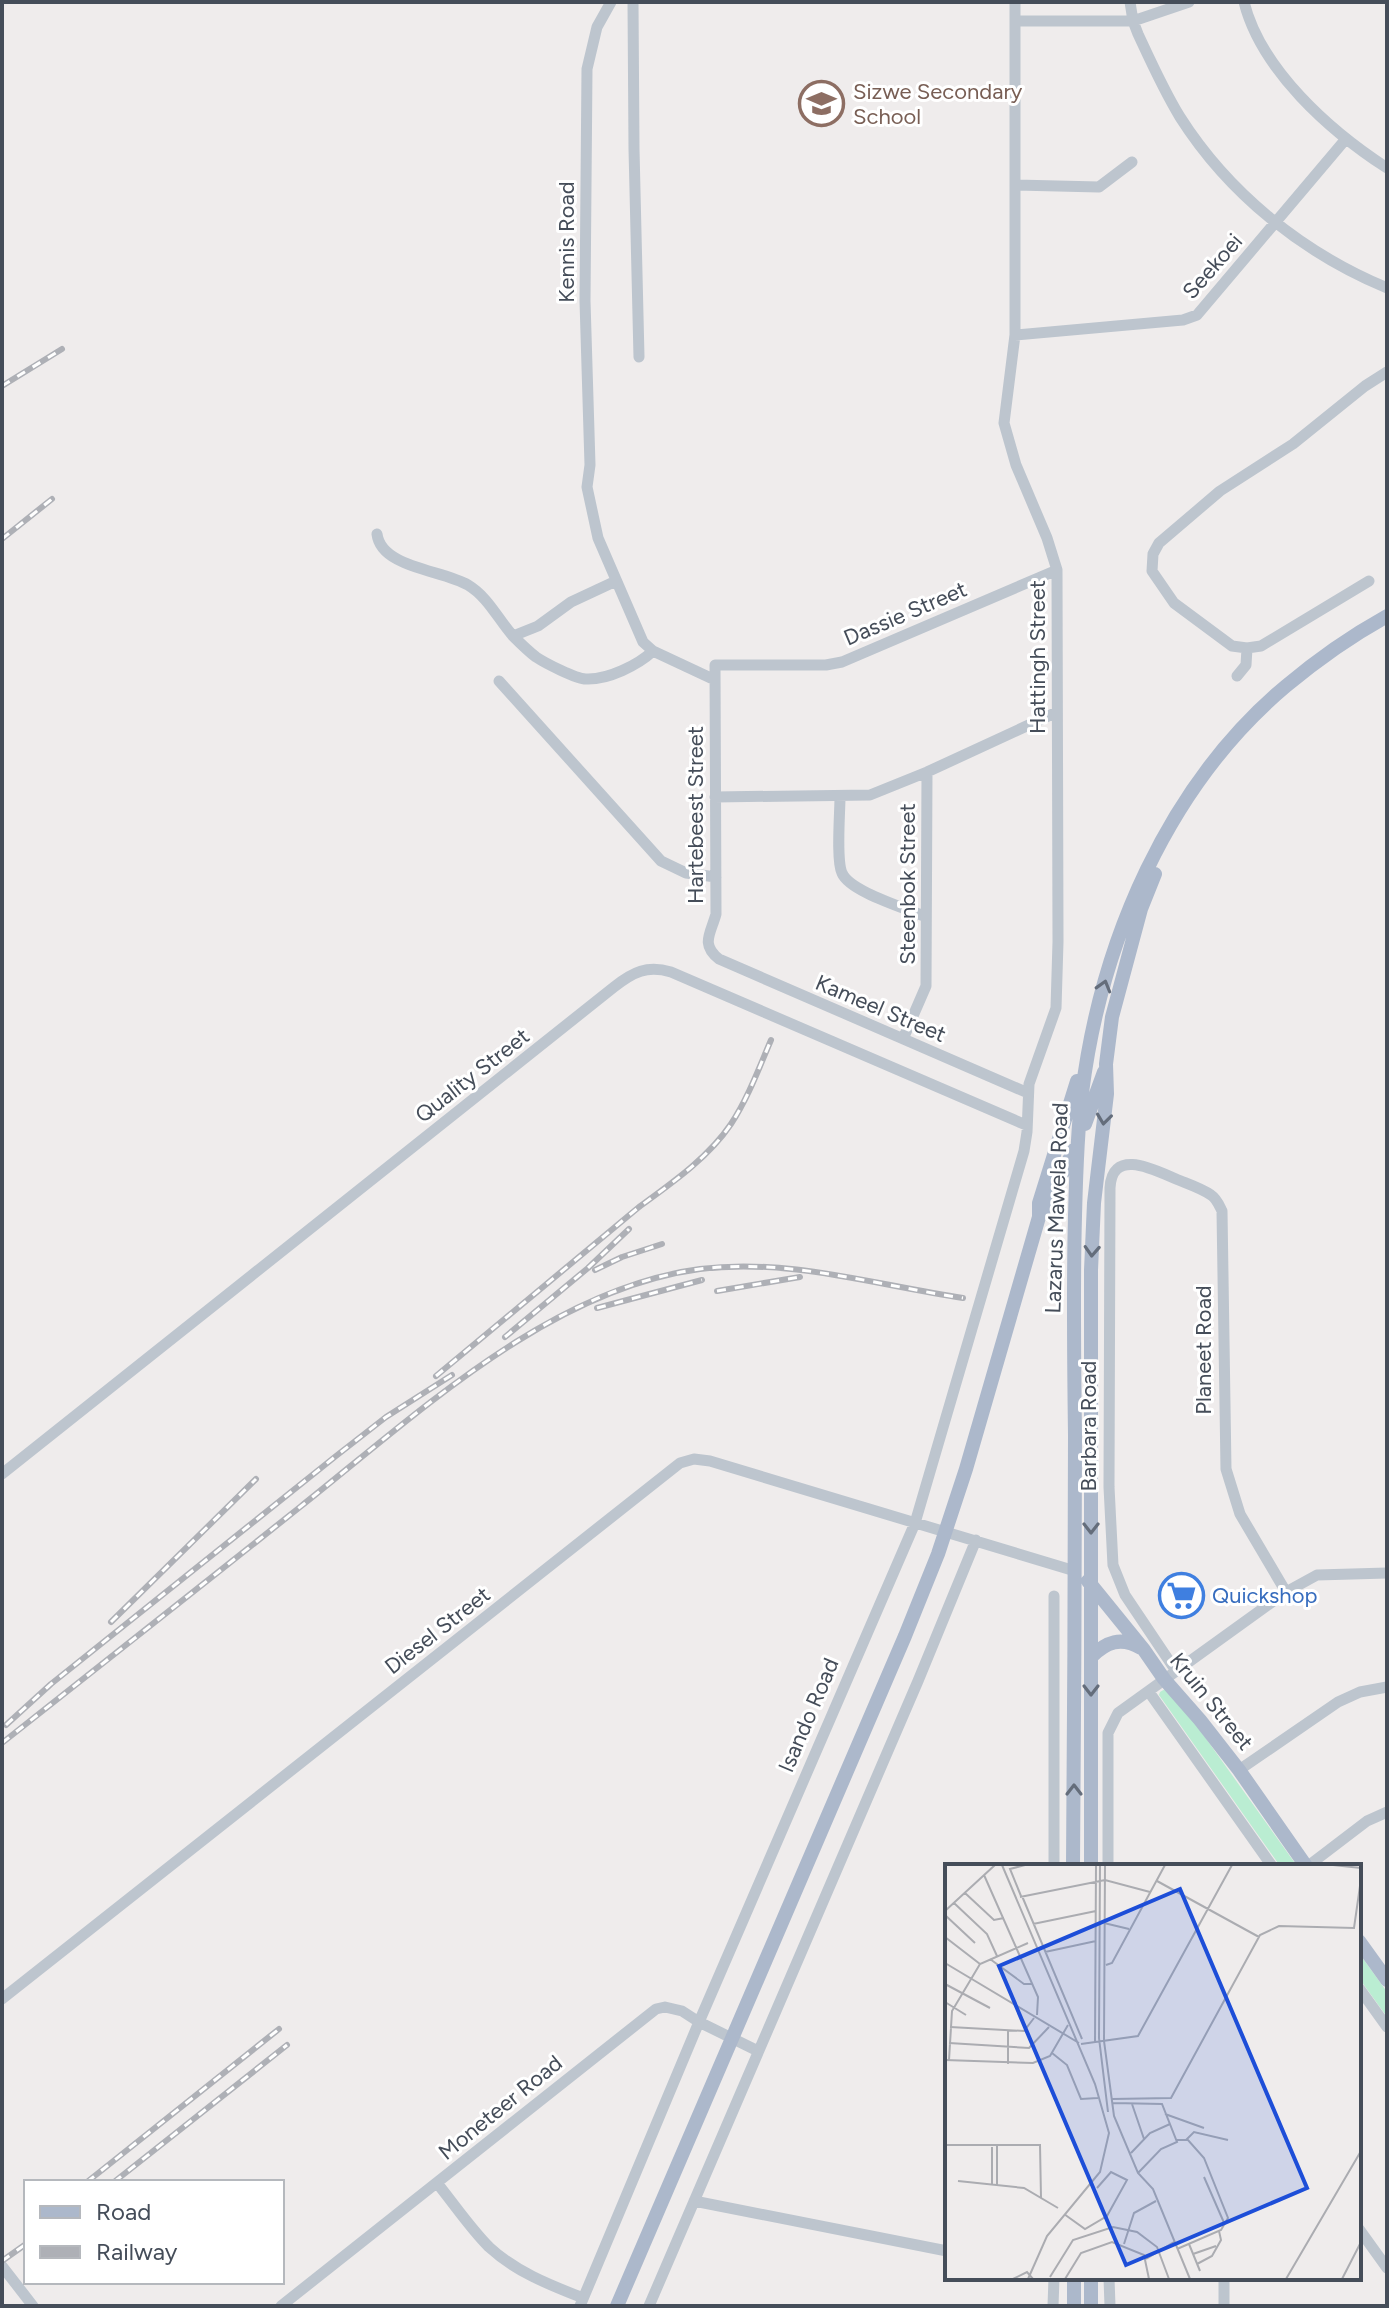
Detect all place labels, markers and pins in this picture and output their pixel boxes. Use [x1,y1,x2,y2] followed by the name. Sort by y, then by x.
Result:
[853,78,1023,130] place label: Sizwe Secondary School
[798,80,846,128] school or university icon: Sizwe Secondary School
[1157,1571,1205,1619] supermarket icon: Quickshop
[1212,1582,1317,1609] place label: Quickshop

